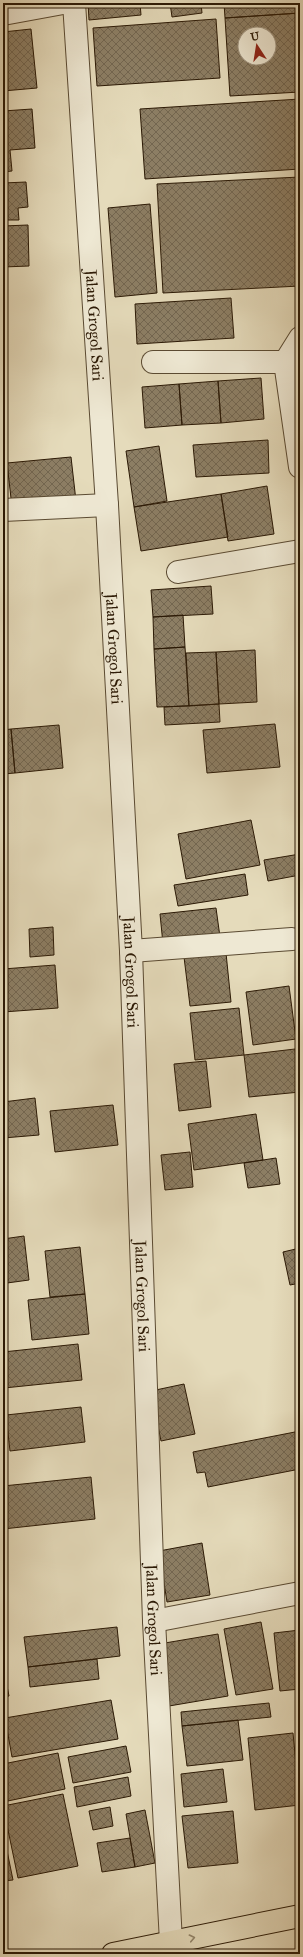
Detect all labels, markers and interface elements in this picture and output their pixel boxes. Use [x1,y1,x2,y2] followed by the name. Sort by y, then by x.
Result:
[237,26,277,66] north arrow
[249,29,261,44] text: U
[81,267,108,382] street label: Jalan Grogol Sari
[101,590,127,706] street label: Jalan Grogol Sari
[119,914,143,1029] street label: Jalan Grogol Sari
[130,1238,154,1353] street label: Jalan Grogol Sari
[141,1562,166,1677] street label: Jalan Grogol Sari
[189,1934,196,1942] one-way arrow

